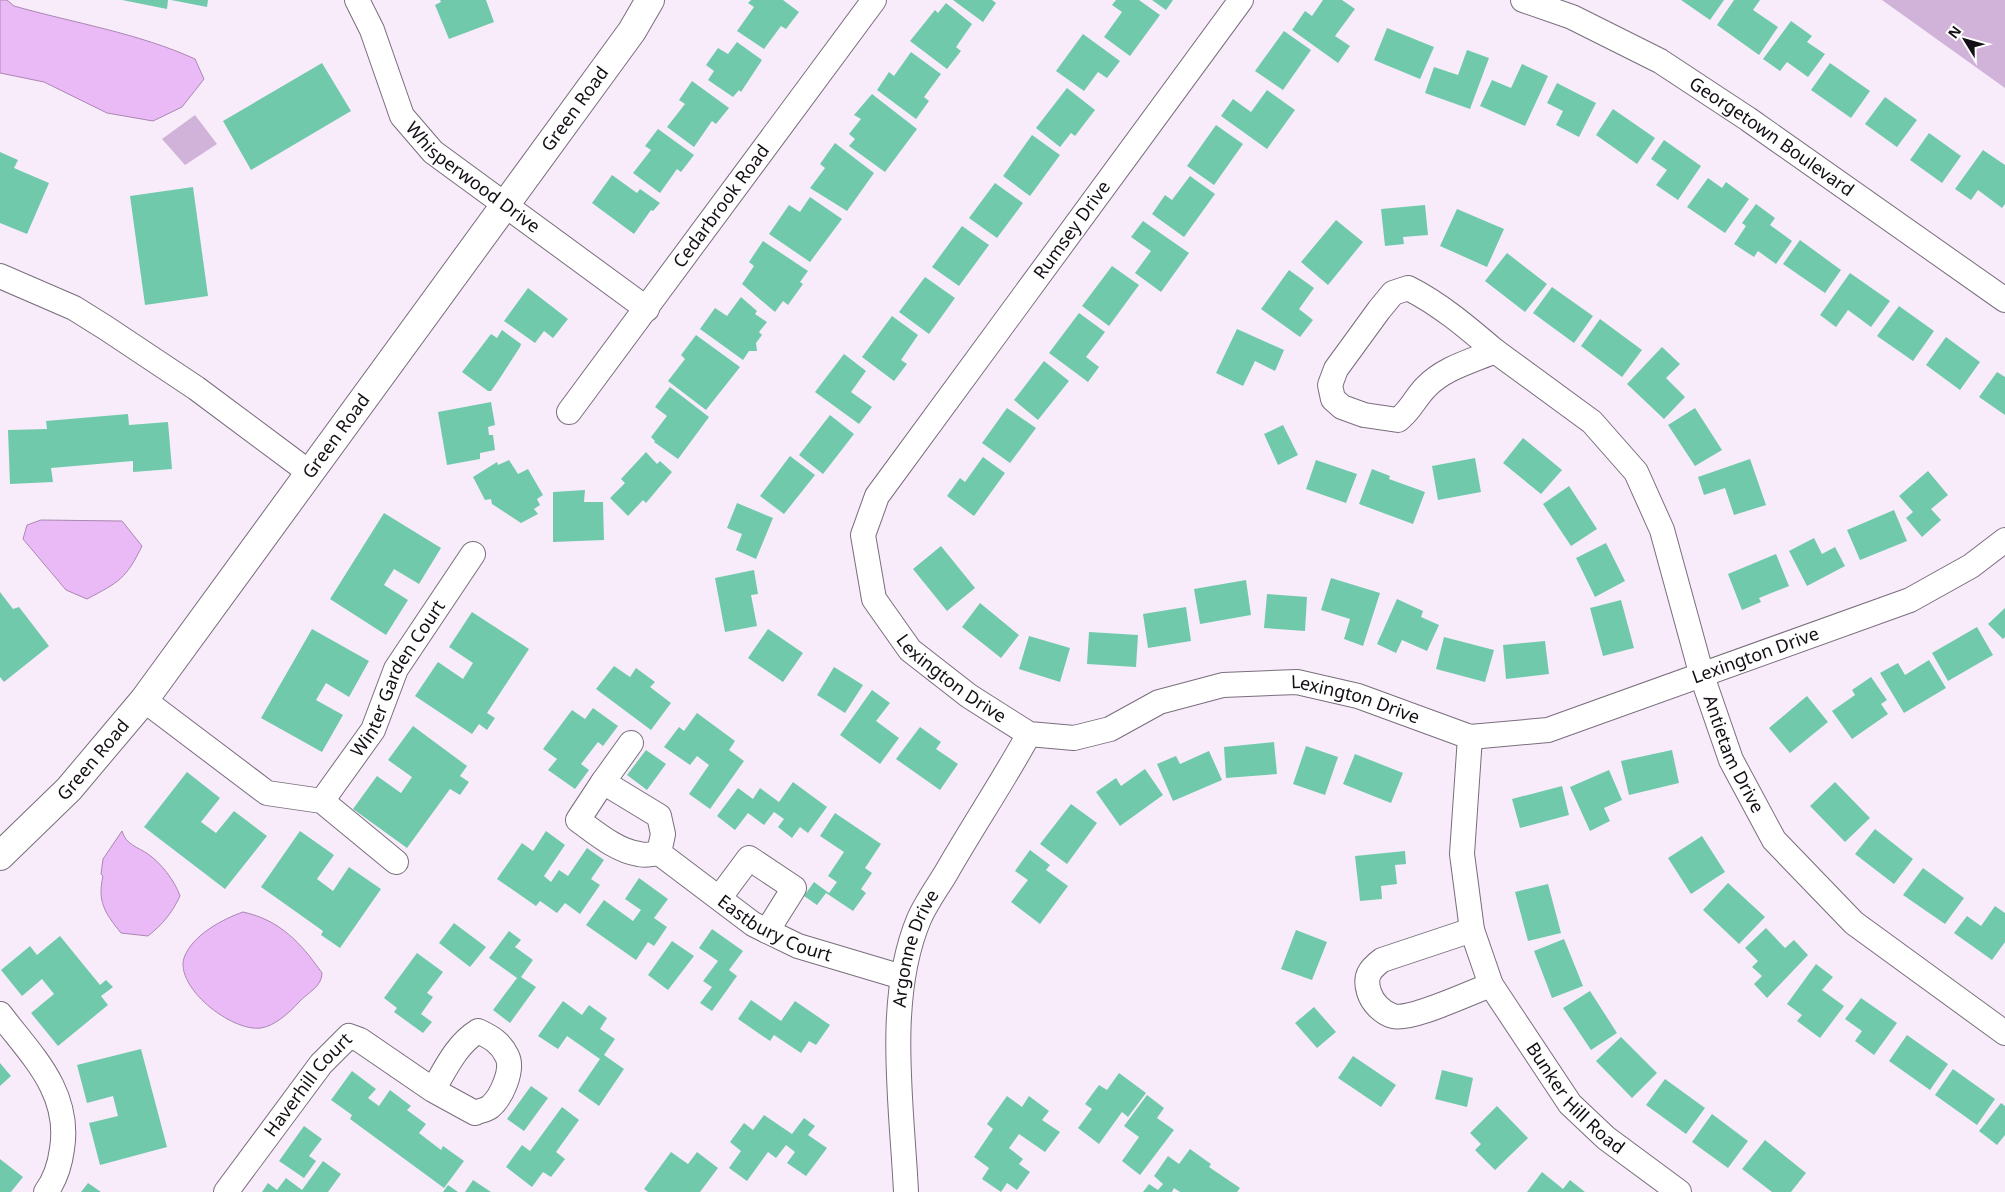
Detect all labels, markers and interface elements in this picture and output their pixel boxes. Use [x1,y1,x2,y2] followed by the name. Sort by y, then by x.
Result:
[1940,15,1990,65] north arrow
[1943,22,1965,42] text: N
[535,61,613,156] street label: Green Road
[1685,71,1859,201] street label: Georgetown Boulevard
[401,116,545,238] street label: Whisperwood Drive
[667,139,774,272] street label: Cedarbrook Road
[1027,175,1115,283] street label: Rumsey Drive
[297,388,375,483] street label: Green Road
[345,595,450,761] street label: Winter Garden Court
[1688,621,1822,688] street label: Lexington Drive
[891,629,1011,728] street label: Lexington Drive
[1290,669,1423,729] street label: Lexington Drive
[1698,692,1770,817] street label: Antietam Drive
[51,714,134,805] street label: Green Road
[887,885,944,1008] street label: Argonne Drive
[713,889,835,967] street label: Eastbury Court
[258,1027,357,1141] street label: Haverhill Court
[1521,1037,1630,1159] street label: Bunker Hill Road

